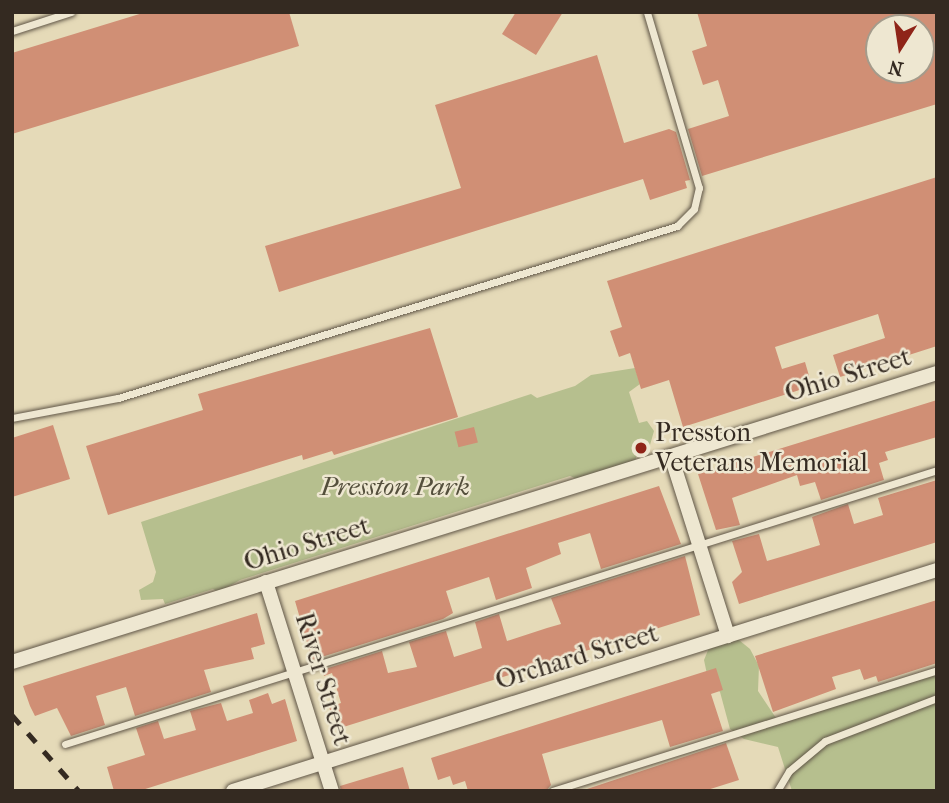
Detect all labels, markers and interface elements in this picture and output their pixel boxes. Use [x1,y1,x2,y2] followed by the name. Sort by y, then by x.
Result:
[865,14,935,84] north arrow
[887,55,905,80] text: N
[781,341,915,409] street label: Ohio Street
[655,417,868,478] place label: Presston Veterans Memorial
[633,440,649,456] marker: Presston Veterans Memorial
[320,471,470,503] park label: Presston Park
[240,510,374,578] street label: Ohio Street
[288,609,358,749] street label: River Street
[492,617,662,697] street label: Orchard Street

